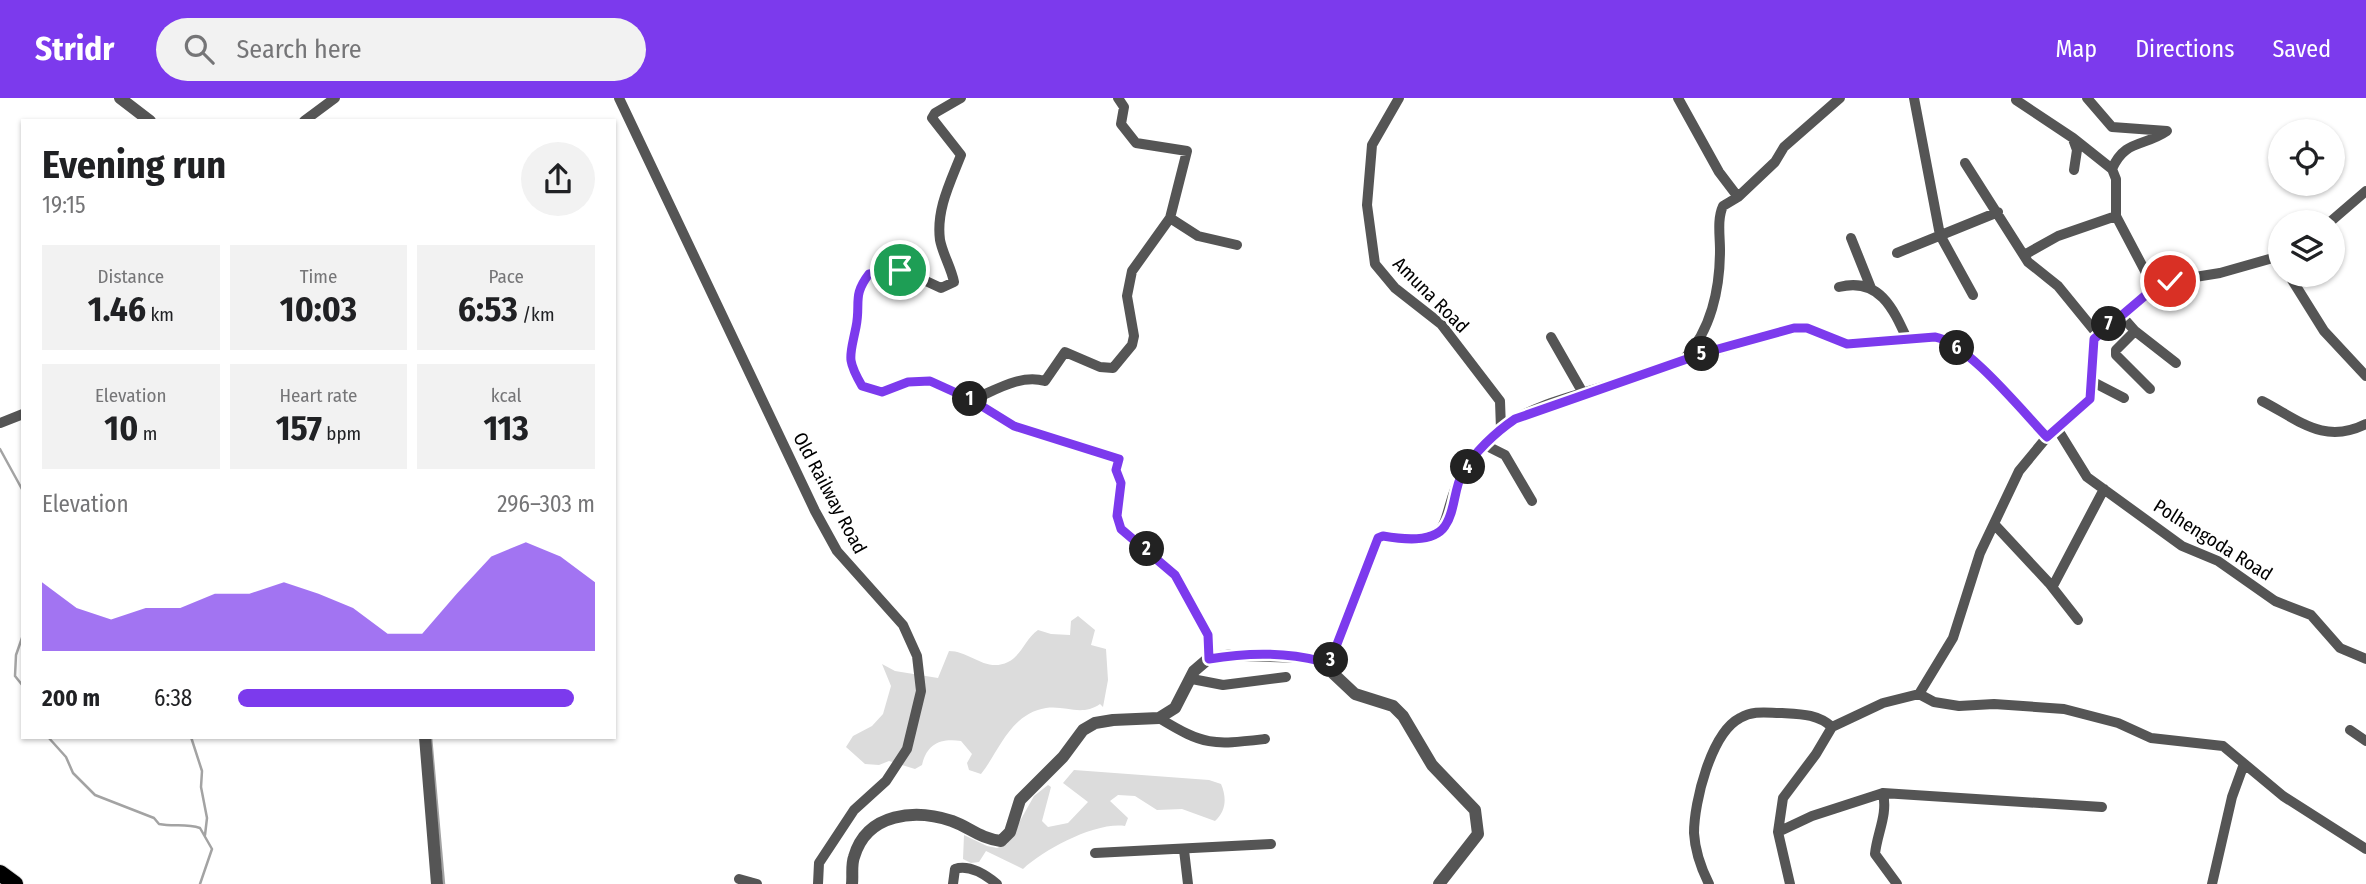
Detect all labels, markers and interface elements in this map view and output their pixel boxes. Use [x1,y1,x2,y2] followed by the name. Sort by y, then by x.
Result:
[156,18,646,81] search box
[35,29,114,69] text: Stridr
[180,30,218,68] icon: search
[236,34,362,65] text: Search here
[2056,35,2097,63] text: Map
[2135,35,2234,63] text: Directions
[2272,35,2331,63] text: Saved
[2268,119,2345,287] map controls
[2268,119,2345,196] button: locate
[42,142,226,188] text: Evening run
[521,142,595,216] button: share
[42,191,86,219] text: 19:15
[2268,210,2345,287] button: layers
[870,240,930,300] pin
[881,251,919,289] icon: arrive
[2140,251,2200,311] pin
[1388,252,1474,338] street label: Amuna Road
[2151,262,2189,300] icon: check
[98,265,164,288] text: Distance
[300,265,337,288] text: Time
[488,265,524,288] text: Pace
[88,288,146,330] text: 1.46
[280,288,357,330] text: 10:03
[458,288,518,330] text: 6:53
[146,303,174,326] text: km
[518,303,555,326] text: /km
[2092,306,2126,342] pin: 7
[2104,312,2113,335] text: 7
[1940,330,1974,366] pin: 6
[1684,336,1720,372] pin: 5
[1952,336,1961,359] text: 6
[1697,342,1706,365] text: 5
[953,382,988,416] pin: 1
[95,384,167,407] text: Elevation
[279,384,358,407] text: Heart rate
[491,384,522,407] text: kcal
[965,387,974,410] text: 1
[104,407,138,449] text: 10
[276,407,322,449] text: 157
[483,407,529,449] text: 113
[138,422,157,445] text: m
[322,422,361,445] text: bpm
[788,428,872,558] street label: Old Railway Road
[1450,450,1486,484] pin: 4
[1463,455,1472,478] text: 4
[42,490,129,518] text: Elevation
[497,490,595,518] text: 296–303 m
[2149,494,2277,586] street label: Polhengoda Road
[1130,532,1164,566] pin: 2
[1142,537,1151,560] text: 2
[1314,642,1348,678] pin: 3
[1326,648,1335,671] text: 3
[42,684,100,712] text: 200 m
[154,684,192,712] text: 6:38

